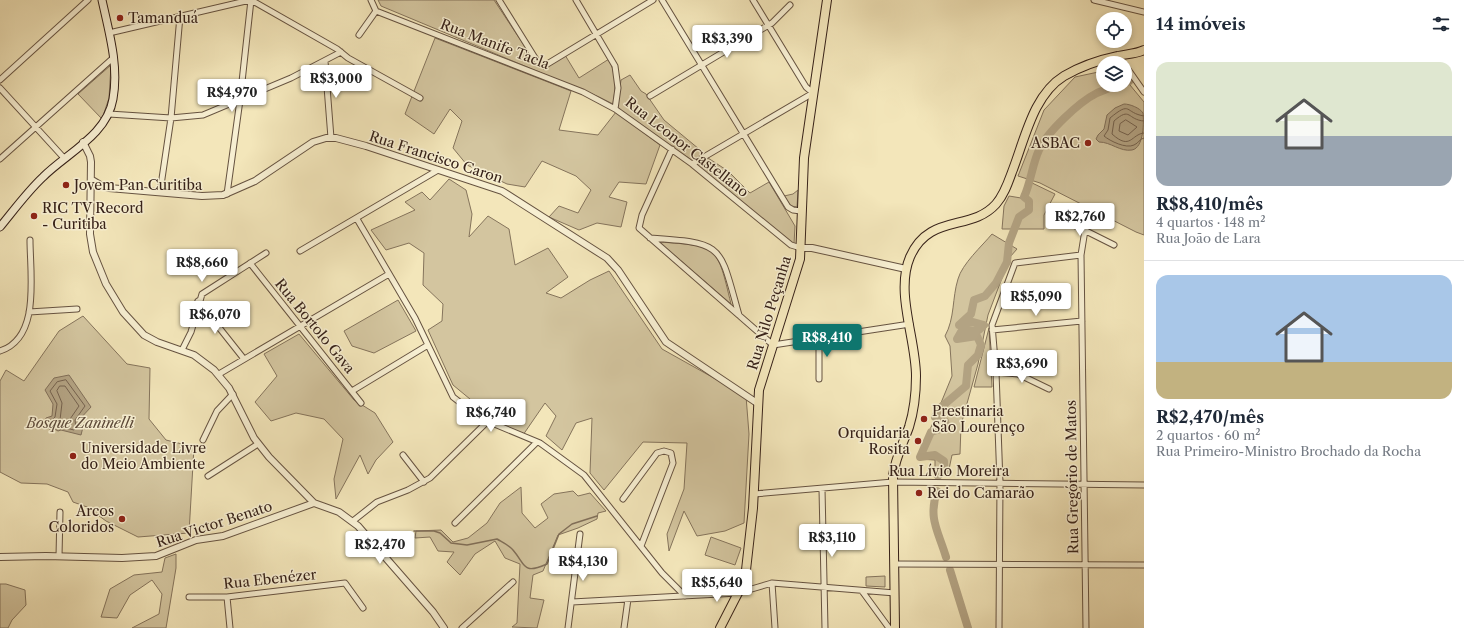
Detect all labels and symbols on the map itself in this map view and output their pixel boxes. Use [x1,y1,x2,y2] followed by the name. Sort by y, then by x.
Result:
[128,9,199,27] place label: Tamanduá
[115,13,125,23] marker: Tamanduá
[438,15,553,73] street label: Rua Manife Tacla
[690,25,764,59] pin: R$3,390
[299,65,373,99] pin: R$3,000
[195,79,269,113] pin: R$4,970
[622,93,752,201] street label: Rua Leonor Castellano
[367,127,505,187] street label: Rua Francisco Caron
[1030,134,1080,152] place label: ASBAC
[1083,138,1093,148] marker: ASBAC
[72,176,203,194] place label: Jovem Pan Curitiba
[61,180,71,190] marker: Jovem Pan Curitiba
[42,199,144,233] place label: RIC TV Record - Curitiba
[1043,203,1117,237] pin: R$2,760
[29,211,39,221] marker: RIC TV Record - Curitiba
[165,249,239,283] pin: R$8,660
[743,253,795,372] street label: Rua Nilo Peçanha
[271,275,359,378] street label: Rua Bortolo Gava
[999,283,1073,317] pin: R$5,090
[178,301,252,335] pin: R$6,070
[790,324,864,358] pin: R$8,410
[985,350,1059,384] pin: R$3,690
[454,399,528,433] pin: R$6,740
[1062,400,1082,554] street label: Rua Gregório de Matos
[932,402,1025,436] place label: Prestinaria São Lourenço
[25,414,135,432] park label: Bosque Zaninelli
[919,414,929,424] marker: Prestinaria São Lourenço
[838,424,911,458] place label: Orquidaria Rosita
[913,436,923,446] marker: Orquidaria Rosita
[81,439,206,473] place label: Universidade Livre do Meio Ambiente
[68,451,78,461] marker: Universidade Livre do Meio Ambiente
[889,462,1010,480] street label: Rua Lívio Moreira
[927,484,1034,502] place label: Rei do Camarão
[914,488,924,498] marker: Rei do Camarão
[154,497,274,551] street label: Rua Victor Benato
[49,502,114,536] place label: Arcos Coloridos
[117,514,127,524] marker: Arcos Coloridos
[795,524,869,558] pin: R$3,110
[343,531,417,565] pin: R$2,470
[546,548,620,582] pin: R$4,130
[223,565,317,593] street label: Rua Ebenézer
[680,569,754,603] pin: R$5,640

